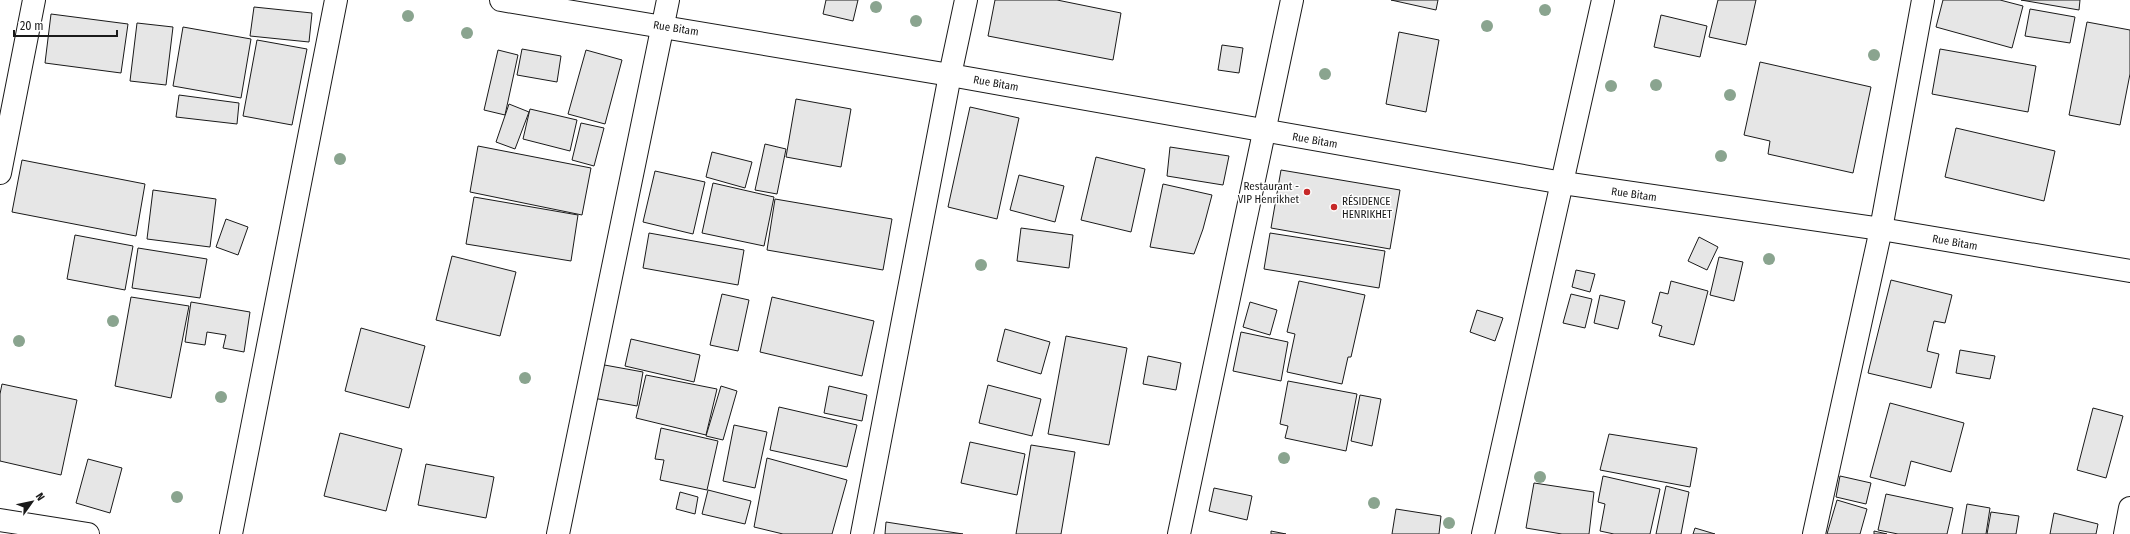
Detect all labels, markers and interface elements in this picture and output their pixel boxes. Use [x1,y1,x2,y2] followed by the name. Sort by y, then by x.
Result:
[14,12,117,38] scale bar
[652,18,700,39] street label: Rue Bitam
[20,19,44,33] text: 20 m
[972,73,1020,94] street label: Rue Bitam
[1291,130,1339,151] street label: Rue Bitam
[1238,180,1299,206] place label: Restaurant - VIP Henrikhet
[1610,185,1658,204] street label: Rue Bitam
[1302,187,1312,197] marker: Restaurant - VIP Henrikhet
[1342,194,1393,221] place label: RÉSIDENCE HENRIKHET
[1329,202,1339,212] marker: RÉSIDENCE HENRIKHET
[1931,232,1979,253] street label: Rue Bitam
[12,482,52,522] north arrow
[33,491,47,503] text: N

